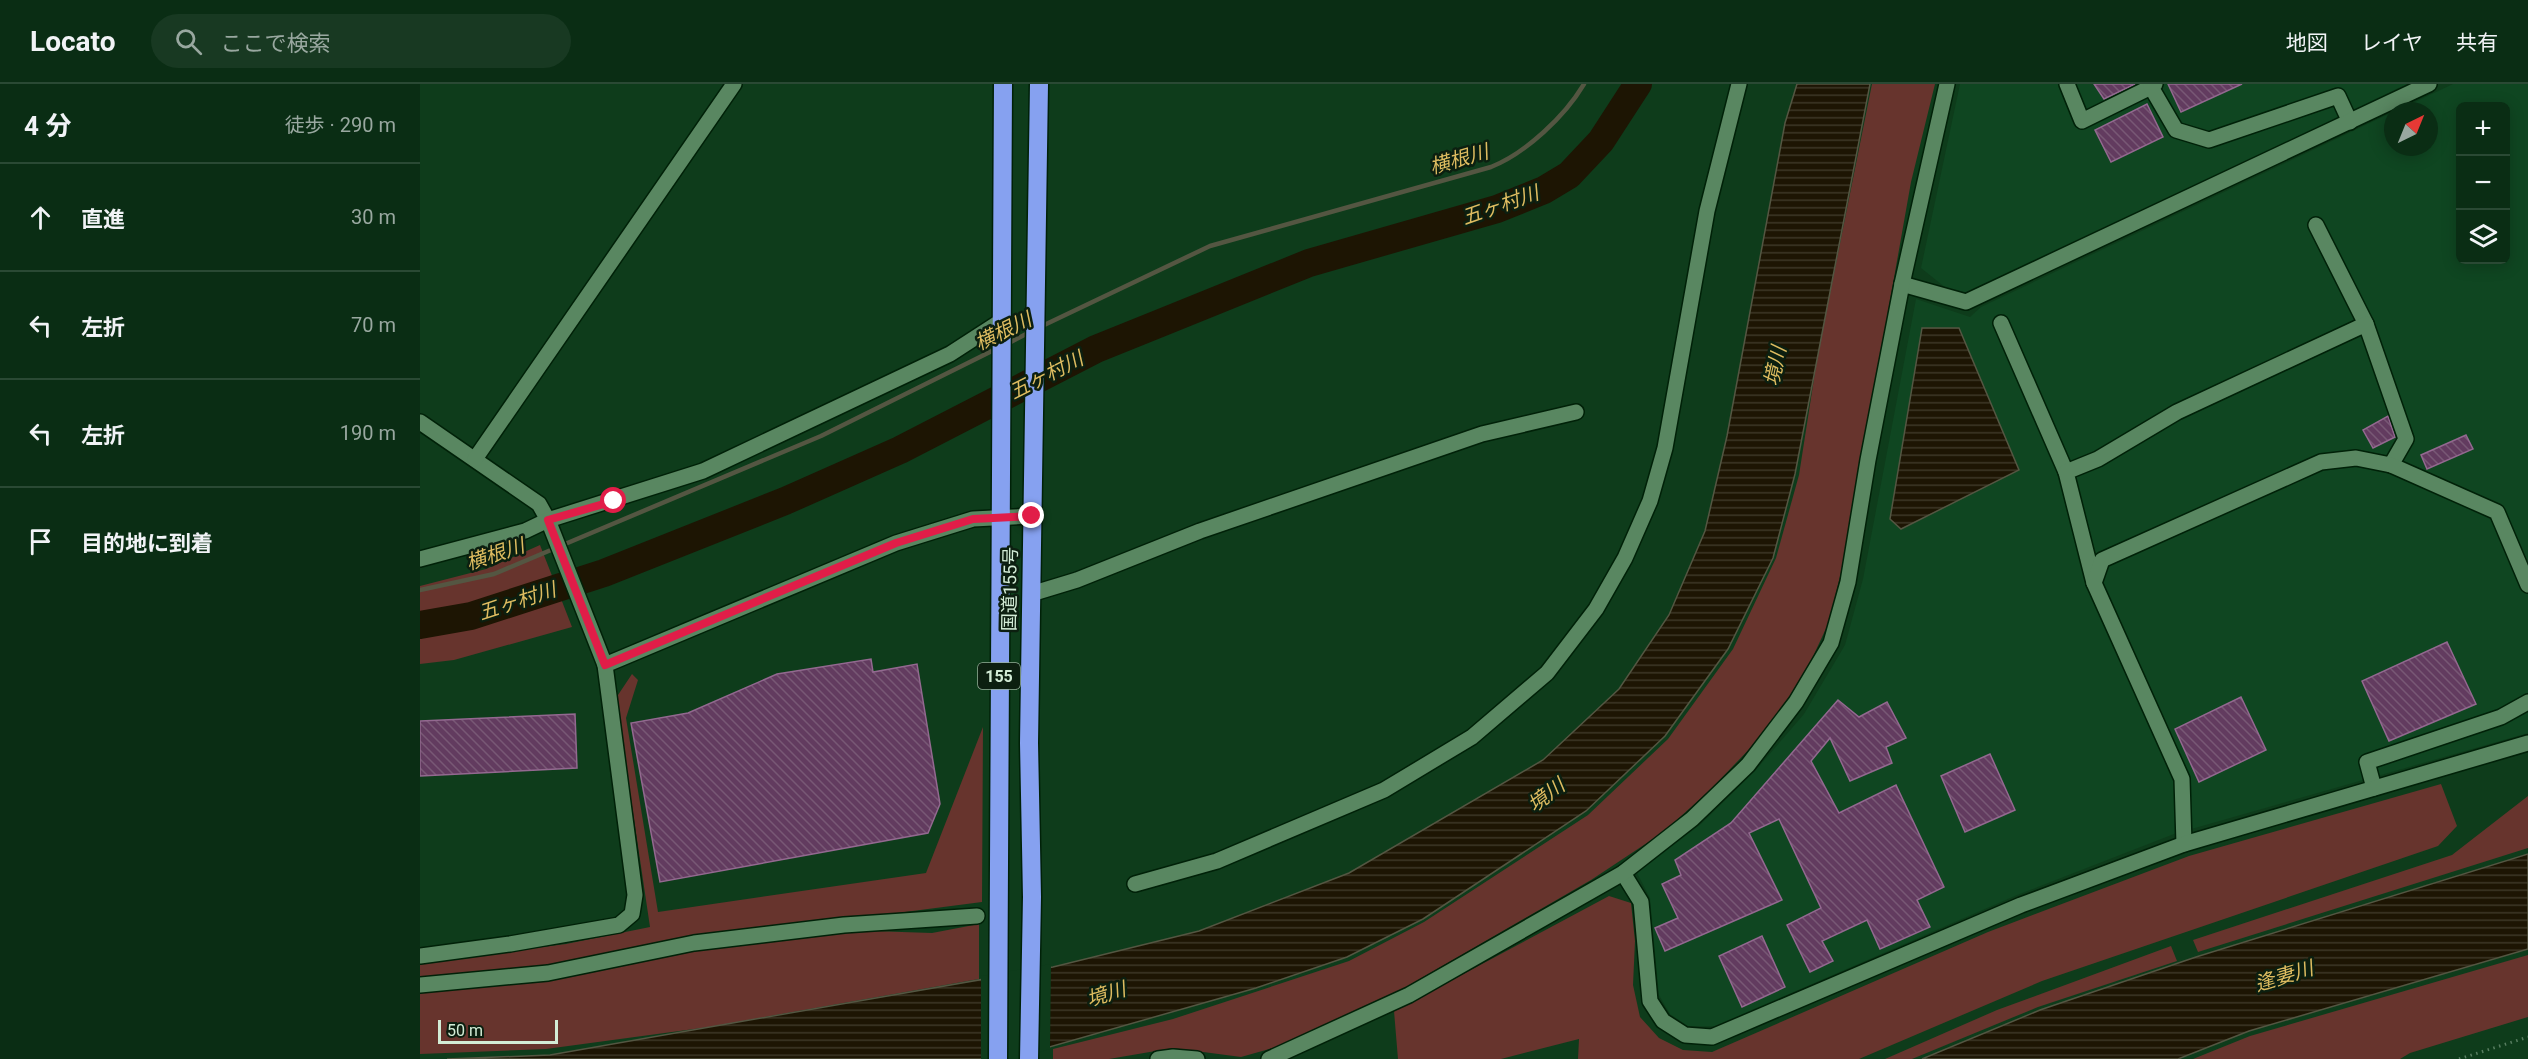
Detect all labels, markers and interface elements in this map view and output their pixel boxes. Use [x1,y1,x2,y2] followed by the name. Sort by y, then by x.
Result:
[151,14,571,68] search box
[30,25,115,58] text: Locato
[172,25,205,58] icon: search
[220,31,330,56] text: ここで検索
[2286,31,2328,55] text: 地図
[2361,31,2423,55] text: レイヤ
[2456,31,2498,55] text: 共有
[2384,102,2438,156] north arrow
[2456,102,2510,264] map controls
[2456,102,2510,156] button: +
[24,111,71,141] text: 4 分
[285,113,396,137] text: 徒歩 · 290 m
[1427,139,1493,179] water label: 横根川
[2456,156,2510,210] button: −
[1458,180,1544,229] water label: 五ヶ村川
[24,201,57,234] icon: ahead
[351,205,396,229] text: 30 m
[81,207,125,232] text: 直進
[2456,210,2510,264] button: layers
[971,306,1037,355] water label: 横根川
[24,309,57,342] icon: left
[351,313,396,337] text: 70 m
[81,315,125,340] text: 左折
[1759,342,1791,388] water label: 境川
[1005,345,1089,404] water label: 五ヶ村川
[24,417,57,450] icon: left
[340,421,396,445] text: 190 m
[81,423,125,448] text: 左折
[600,487,626,513] route start
[1018,502,1044,528] route end
[24,525,57,558] icon: arrive
[81,531,213,556] text: 目的地に到着
[463,533,529,575] water label: 横根川
[998,547,1021,631] street label: 国道155号
[475,577,561,625] water label: 五ヶ村川
[978,663,1020,689] road number: 155
[1523,772,1571,817] water label: 境川
[2252,955,2318,996] water label: 逢妻川
[1083,976,1131,1011] water label: 境川
[438,1017,558,1044] scale bar
[447,1021,483,1040] text: 50 m

